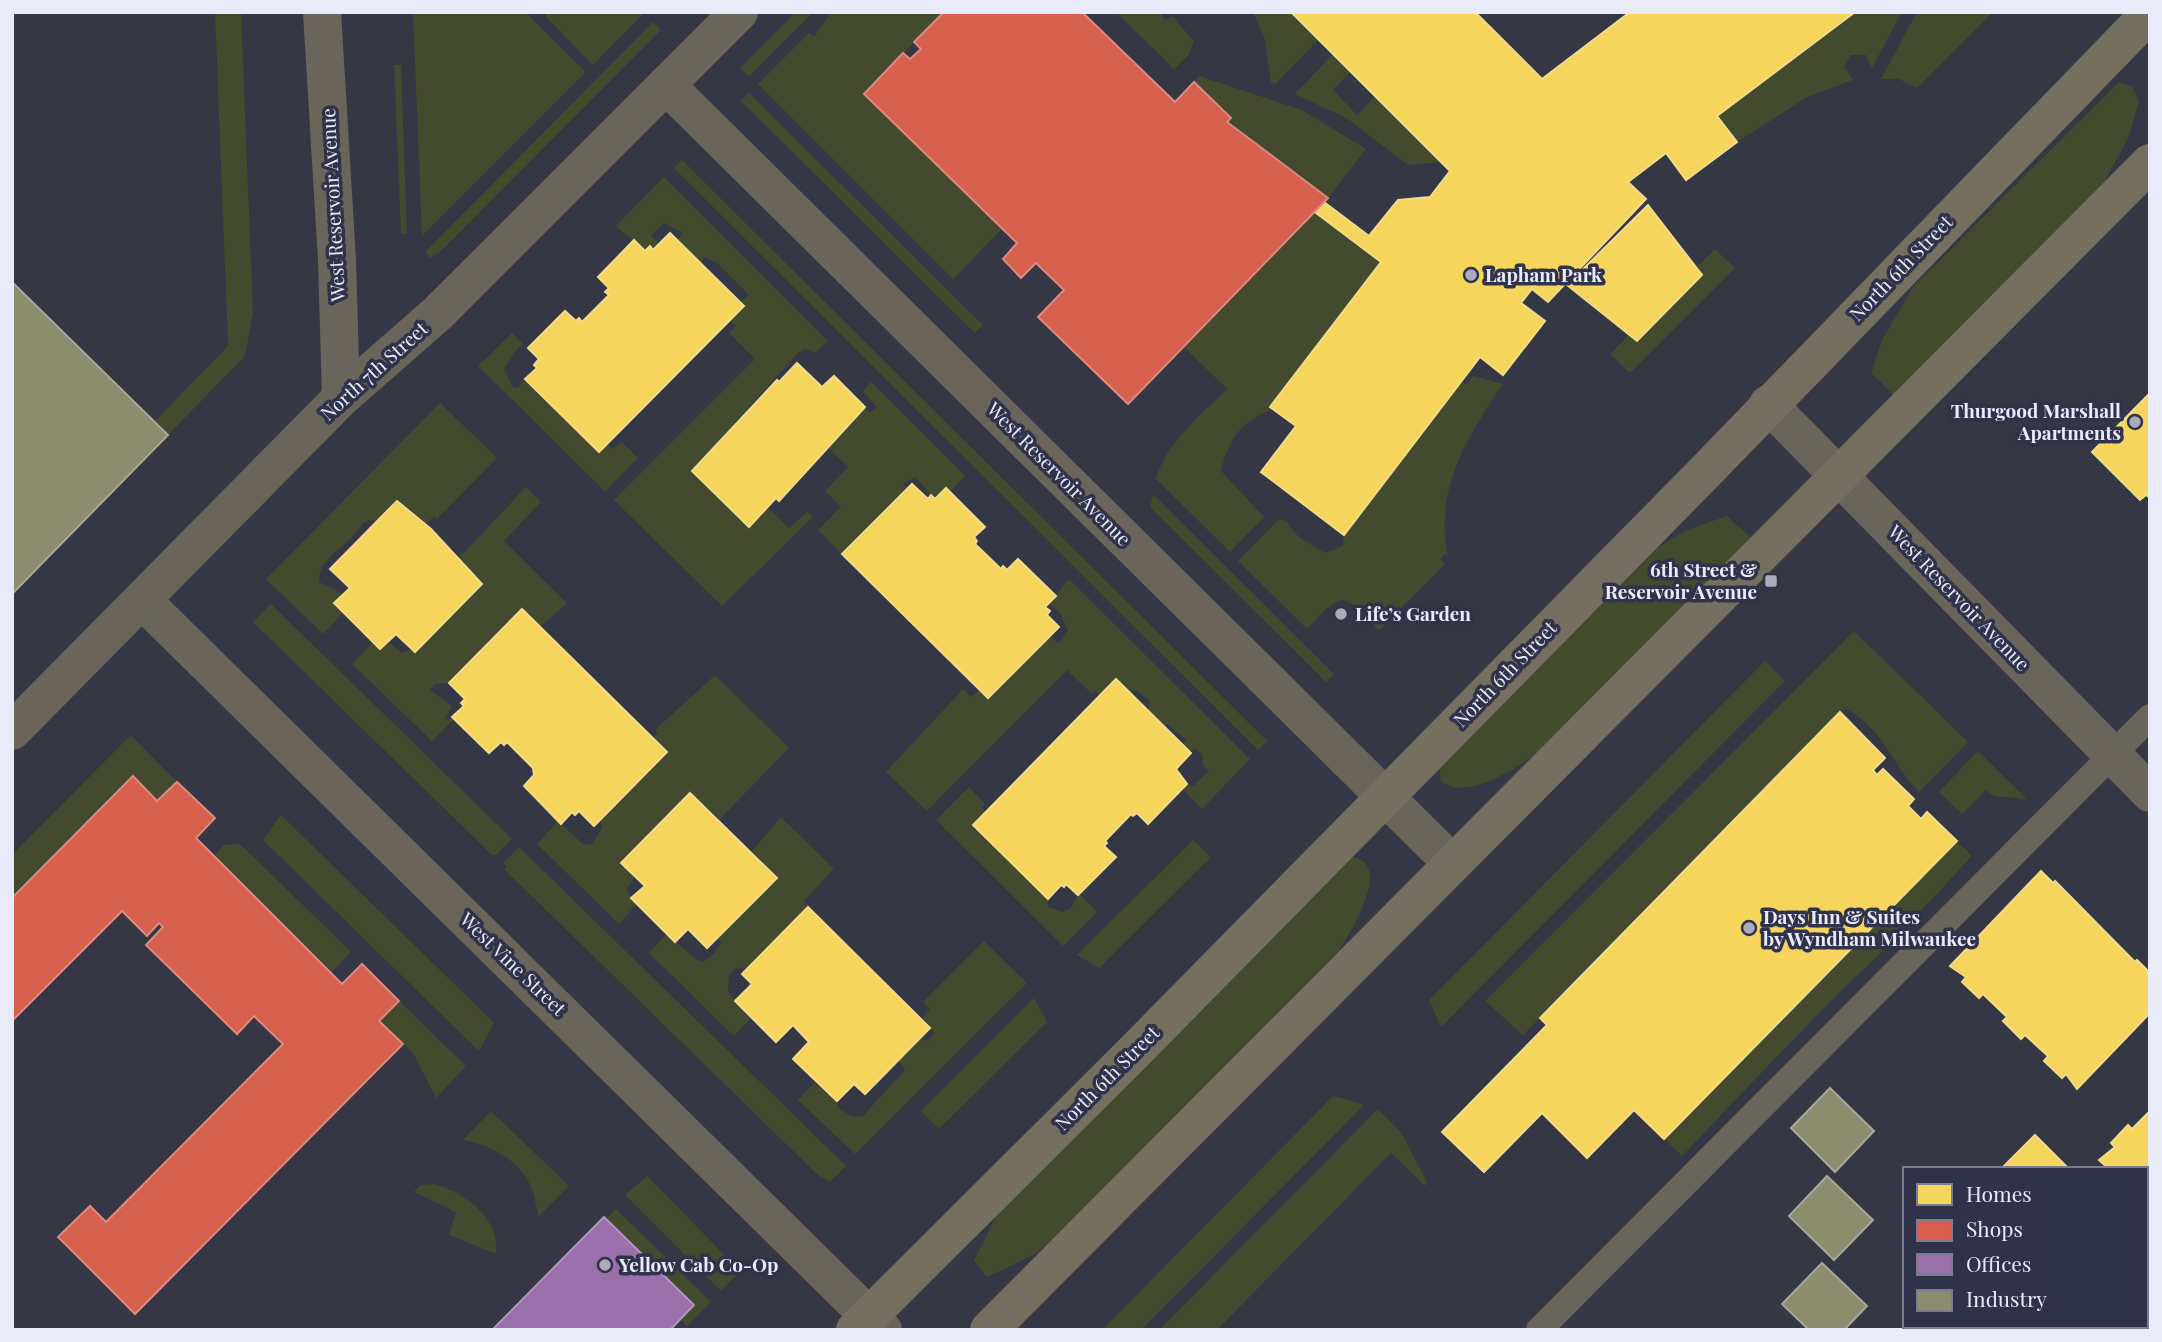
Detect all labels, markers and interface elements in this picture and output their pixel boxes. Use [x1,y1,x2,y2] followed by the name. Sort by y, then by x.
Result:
[314,108,350,303] street label: West Reservoir Avenue
[1843,208,1958,326] street label: North 6th Street
[1485,261,1603,287] place label: Lapham Park
[1463,267,1479,283] marker: Lapham Park
[314,315,433,425] street label: North 7th Street
[981,395,1137,551] street label: West Reservoir Avenue
[1951,397,2121,445] place label: Thurgood Marshall Apartments
[2127,414,2143,430] marker: Thurgood Marshall Apartments
[1882,518,2036,676] street label: West Reservoir Avenue
[1605,556,1757,604] place label: 6th Street & Reservoir Avenue
[1763,573,1779,589] marker: 6th Street & Reservoir Avenue
[1355,600,1471,626] place label: Life’s Garden
[1333,606,1349,622] marker: Life’s Garden
[1447,614,1562,732] street label: North 6th Street
[1763,903,1976,951] place label: Days Inn & Suites by Wyndham Milwaukee
[454,905,573,1021] street label: West Vine Street
[1741,920,1757,936] marker: Days Inn & Suites by Wyndham Milwaukee
[1048,1019,1164,1135] street label: North 6th Street
[1903,1167,2148,1328] legend
[1966,1179,2032,1207] text: Homes
[1966,1214,2023,1242] text: Shops
[1966,1249,2031,1277] text: Offices
[618,1251,779,1277] place label: Yellow Cab Co-Op
[597,1257,613,1273] marker: Yellow Cab Co-Op
[1966,1284,2047,1312] text: Industry

